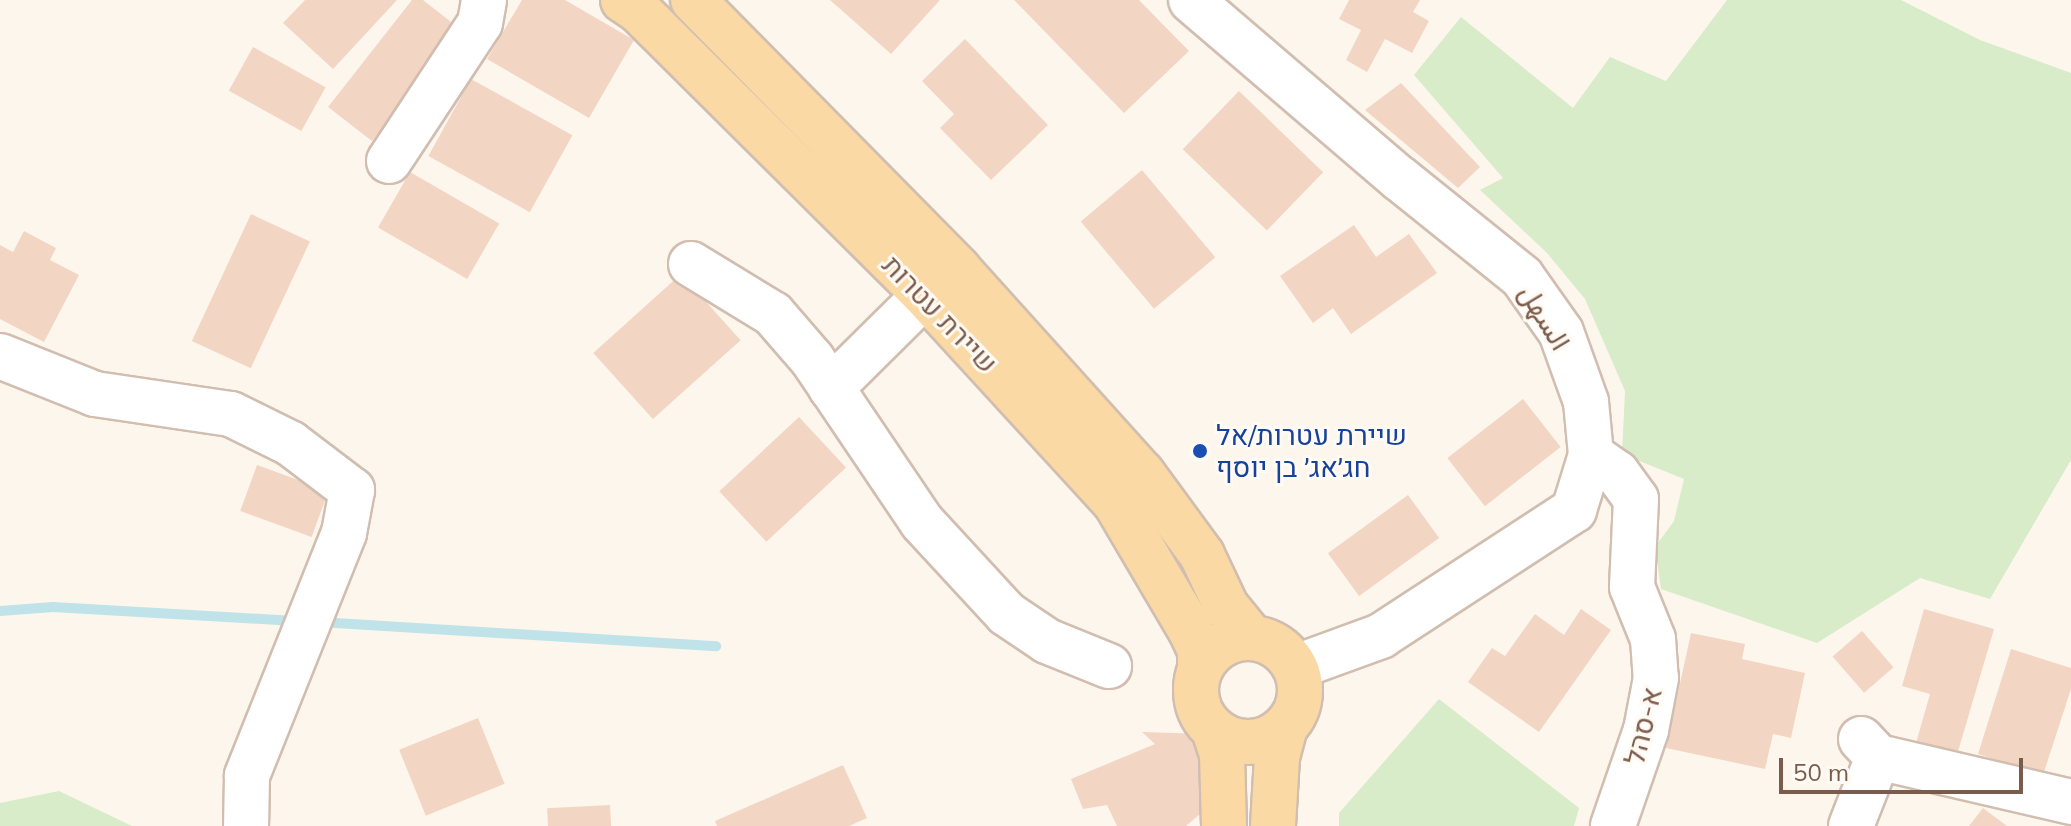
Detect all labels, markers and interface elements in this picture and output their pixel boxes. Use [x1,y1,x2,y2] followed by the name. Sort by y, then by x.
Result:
[876,248,1004,380] street label: שיירת עטרות
[1512,278,1578,356] street label: السهل
[1216,418,1407,484] place label: שיירת עטרות/אל חג׳אג׳ בן יוסף
[1191,442,1209,460] marker: שיירת עטרות/אל חג׳אג׳ בן יוסף
[1617,684,1669,768] street label: א-סהל
[1783,742,2027,792] scale bar
[1793,757,1849,787] text: 50 m

